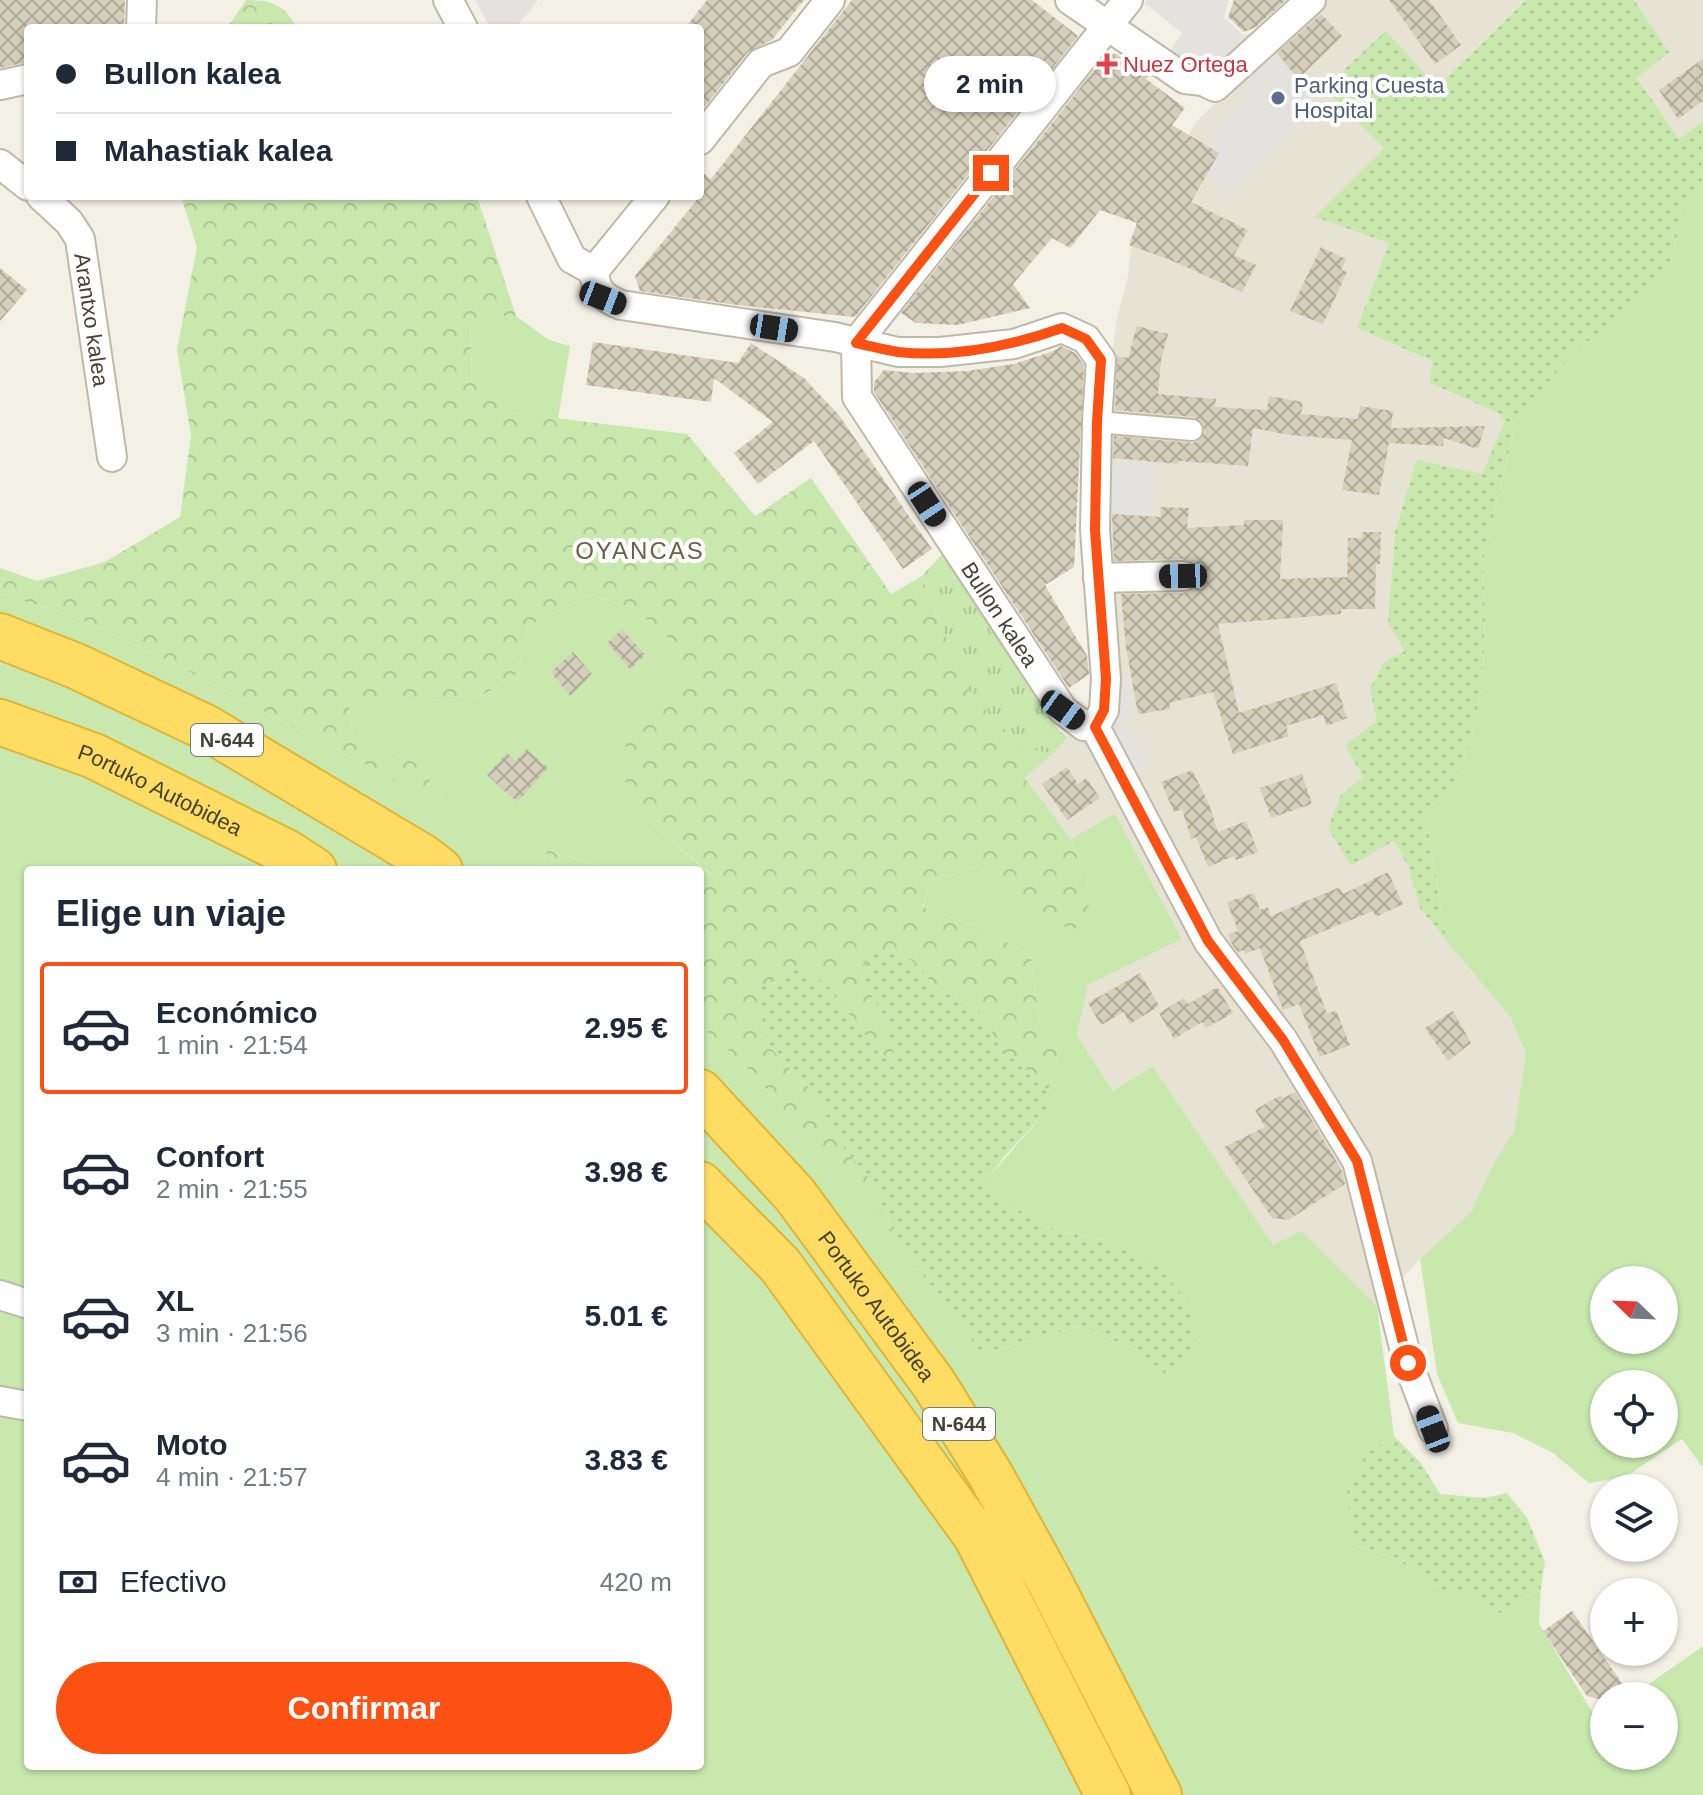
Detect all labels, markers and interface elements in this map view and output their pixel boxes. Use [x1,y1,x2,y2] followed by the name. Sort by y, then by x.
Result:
[1123,52,1248,77] place label: Nuez Ortega
[1098,55,1116,73] marker: Nuez Ortega
[104,57,281,90] text: Bullon kalea
[925,57,1057,113] callout: 2 min
[956,69,1024,99] text: 2 min
[1294,73,1445,123] place label: Parking Cuesta Hospital
[1269,89,1287,107] marker: Parking Cuesta Hospital
[104,134,332,167] text: Mahastiak kalea
[973,155,1009,191] route end
[69,251,114,389] street label: Arantxo kalea
[576,278,630,318] car
[748,312,800,344] car
[904,477,950,531] car
[575,537,705,564] district label: OYANCAS
[956,557,1043,672] street label: Bullon kalea
[1159,564,1207,588] car
[1037,686,1089,734] car
[191,724,263,756] road number: N-644
[75,739,247,841] street label: Portuko Autobidea
[56,893,286,934] text: Elige un viaje
[60,992,132,1064] icon: car
[156,996,318,1029] text: Económico
[585,1011,668,1044] text: 2.95 €
[156,1030,308,1060] text: 1 min · 21:54
[60,1136,132,1208] icon: car
[156,1140,264,1173] text: Confort
[585,1155,668,1188] text: 3.98 €
[156,1174,308,1204] text: 2 min · 21:55
[813,1226,940,1387] street label: Portuko Autobidea
[1590,1266,1678,1354] north arrow
[1590,1266,1678,1770] map controls
[60,1280,132,1352] icon: car
[156,1284,194,1317] text: XL
[585,1299,668,1332] text: 5.01 €
[156,1318,308,1348] text: 3 min · 21:56
[1390,1345,1426,1381] route start
[1590,1370,1678,1458] button: locate
[1413,1402,1453,1456] car
[923,1408,995,1440] road number: N-644
[60,1424,132,1496] icon: car
[156,1428,228,1461] text: Moto
[585,1443,668,1476] text: 3.83 €
[156,1462,308,1492] text: 4 min · 21:57
[1590,1474,1678,1562] button: layers
[56,1560,100,1604] icon: cash
[120,1565,227,1598] text: Efectivo
[600,1567,672,1597] text: 420 m
[1590,1578,1678,1666] button: +
[56,1662,672,1754] button: Confirmar
[1590,1682,1678,1770] button: −

